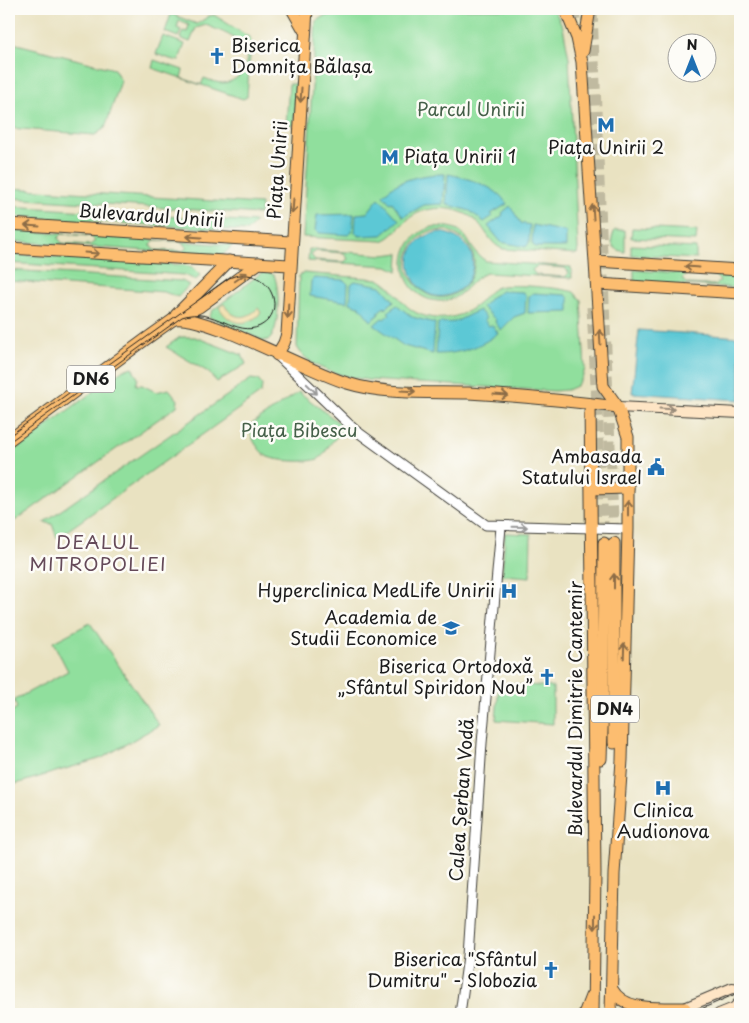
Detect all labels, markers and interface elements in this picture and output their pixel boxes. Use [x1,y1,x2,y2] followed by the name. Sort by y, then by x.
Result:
[231,31,373,79] place label: Biserica Domnița Bălașa
[666,32,716,82] north arrow
[686,34,698,55] text: N
[207,46,227,66] church icon: Biserica Domnița Bălașa
[296,86,305,102] one-way arrow
[417,95,525,122] park label: Parcul Unirii
[596,115,616,135] metro station icon: Piața Unirii 2
[260,119,293,220] street label: Piața Unirii
[548,133,664,160] place label: Piața Unirii 2
[404,142,516,169] place label: Piața Unirii 1
[380,147,400,167] metro station icon: Piața Unirii 1
[78,196,225,233] street label: Bulevardul Unirii
[289,198,298,214] one-way arrow
[588,205,597,221] one-way arrow
[24,221,40,230] one-way arrow
[187,232,203,241] one-way arrow
[84,248,100,257] one-way arrow
[684,262,700,272] one-way arrow
[234,272,248,282] one-way arrow
[283,303,292,319] one-way arrow
[596,329,605,345] one-way arrow
[67,366,115,392] road number: DN6
[305,383,318,395] one-way arrow
[400,386,416,395] one-way arrow
[493,391,509,400] one-way arrow
[658,404,675,414] one-way arrow
[241,416,357,443] park label: Piața Bibescu
[521,442,643,490] place label: Ambasada Statului Israel
[646,457,666,477] public building icon: Ambasada Statului Israel
[623,501,633,517] one-way arrow
[512,522,528,532] one-way arrow
[29,527,167,577] district label: DEALUL MITROPOLIEI
[609,573,619,589] one-way arrow
[258,576,495,603] place label: Hyperclinica MedLife Unirii
[561,580,588,837] street label: Bulevardul Dimitrie Cantemir
[499,581,519,601] hospital icon: Hyperclinica MedLife Unirii
[290,603,437,651] place label: Academia de Studii Economice
[441,618,461,638] school or university icon: Academia de Studii Economice
[620,643,629,659] one-way arrow
[338,652,534,700] place label: Biserica Ortodoxă „Sfântul Spiridon Nou”
[537,667,557,687] church icon: Biserica Ortodoxă „Sfântul Spiridon Nou”
[591,696,639,722] road number: DN4
[441,717,480,882] street label: Calea Șerban Vodă
[653,778,673,798] hospital icon: Clinica Audionova
[617,796,709,844] place label: Clinica Audionova
[590,914,600,930] one-way arrow
[367,945,537,993] place label: Biserica "Sfântul Dumitru" - Slobozia
[541,960,561,980] church icon: Biserica "Sfântul Dumitru" - Slobozia

